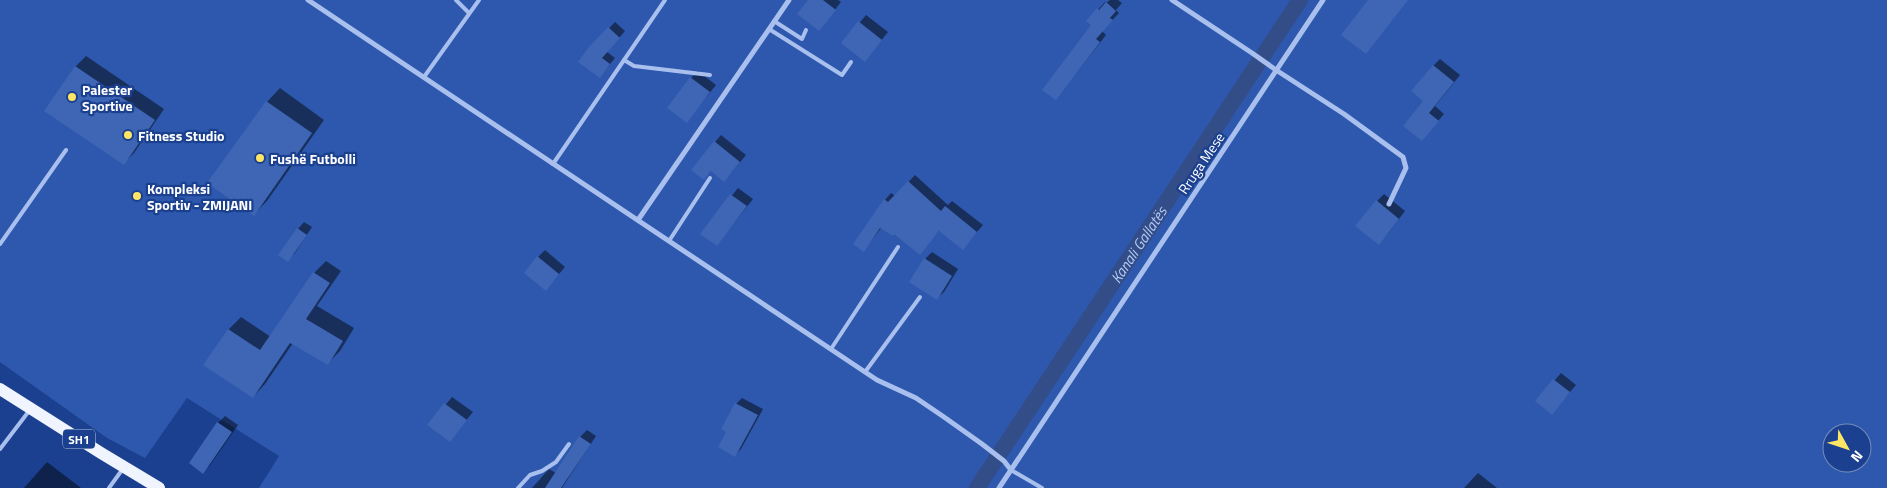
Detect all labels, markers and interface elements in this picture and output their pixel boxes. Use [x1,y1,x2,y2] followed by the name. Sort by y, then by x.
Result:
[82,79,133,116] place label: Palester Sportive
[66,91,78,103] marker: Palester Sportive
[138,125,224,146] place label: Fitness Studio
[1173,128,1229,198] street label: Rruga Mese
[122,129,134,141] marker: Fitness Studio
[270,148,356,169] place label: Fushë Futbolli
[254,152,266,164] marker: Fushë Futbolli
[147,178,252,215] place label: Kompleksi Sportiv - ZMIJANI
[131,190,143,202] marker: Kompleksi Sportiv - ZMIJANI
[1104,200,1173,288] water label: Kanali Gallatës
[1822,423,1872,473] north arrow
[63,429,95,448] road number: SH1
[1846,446,1869,467] text: N

